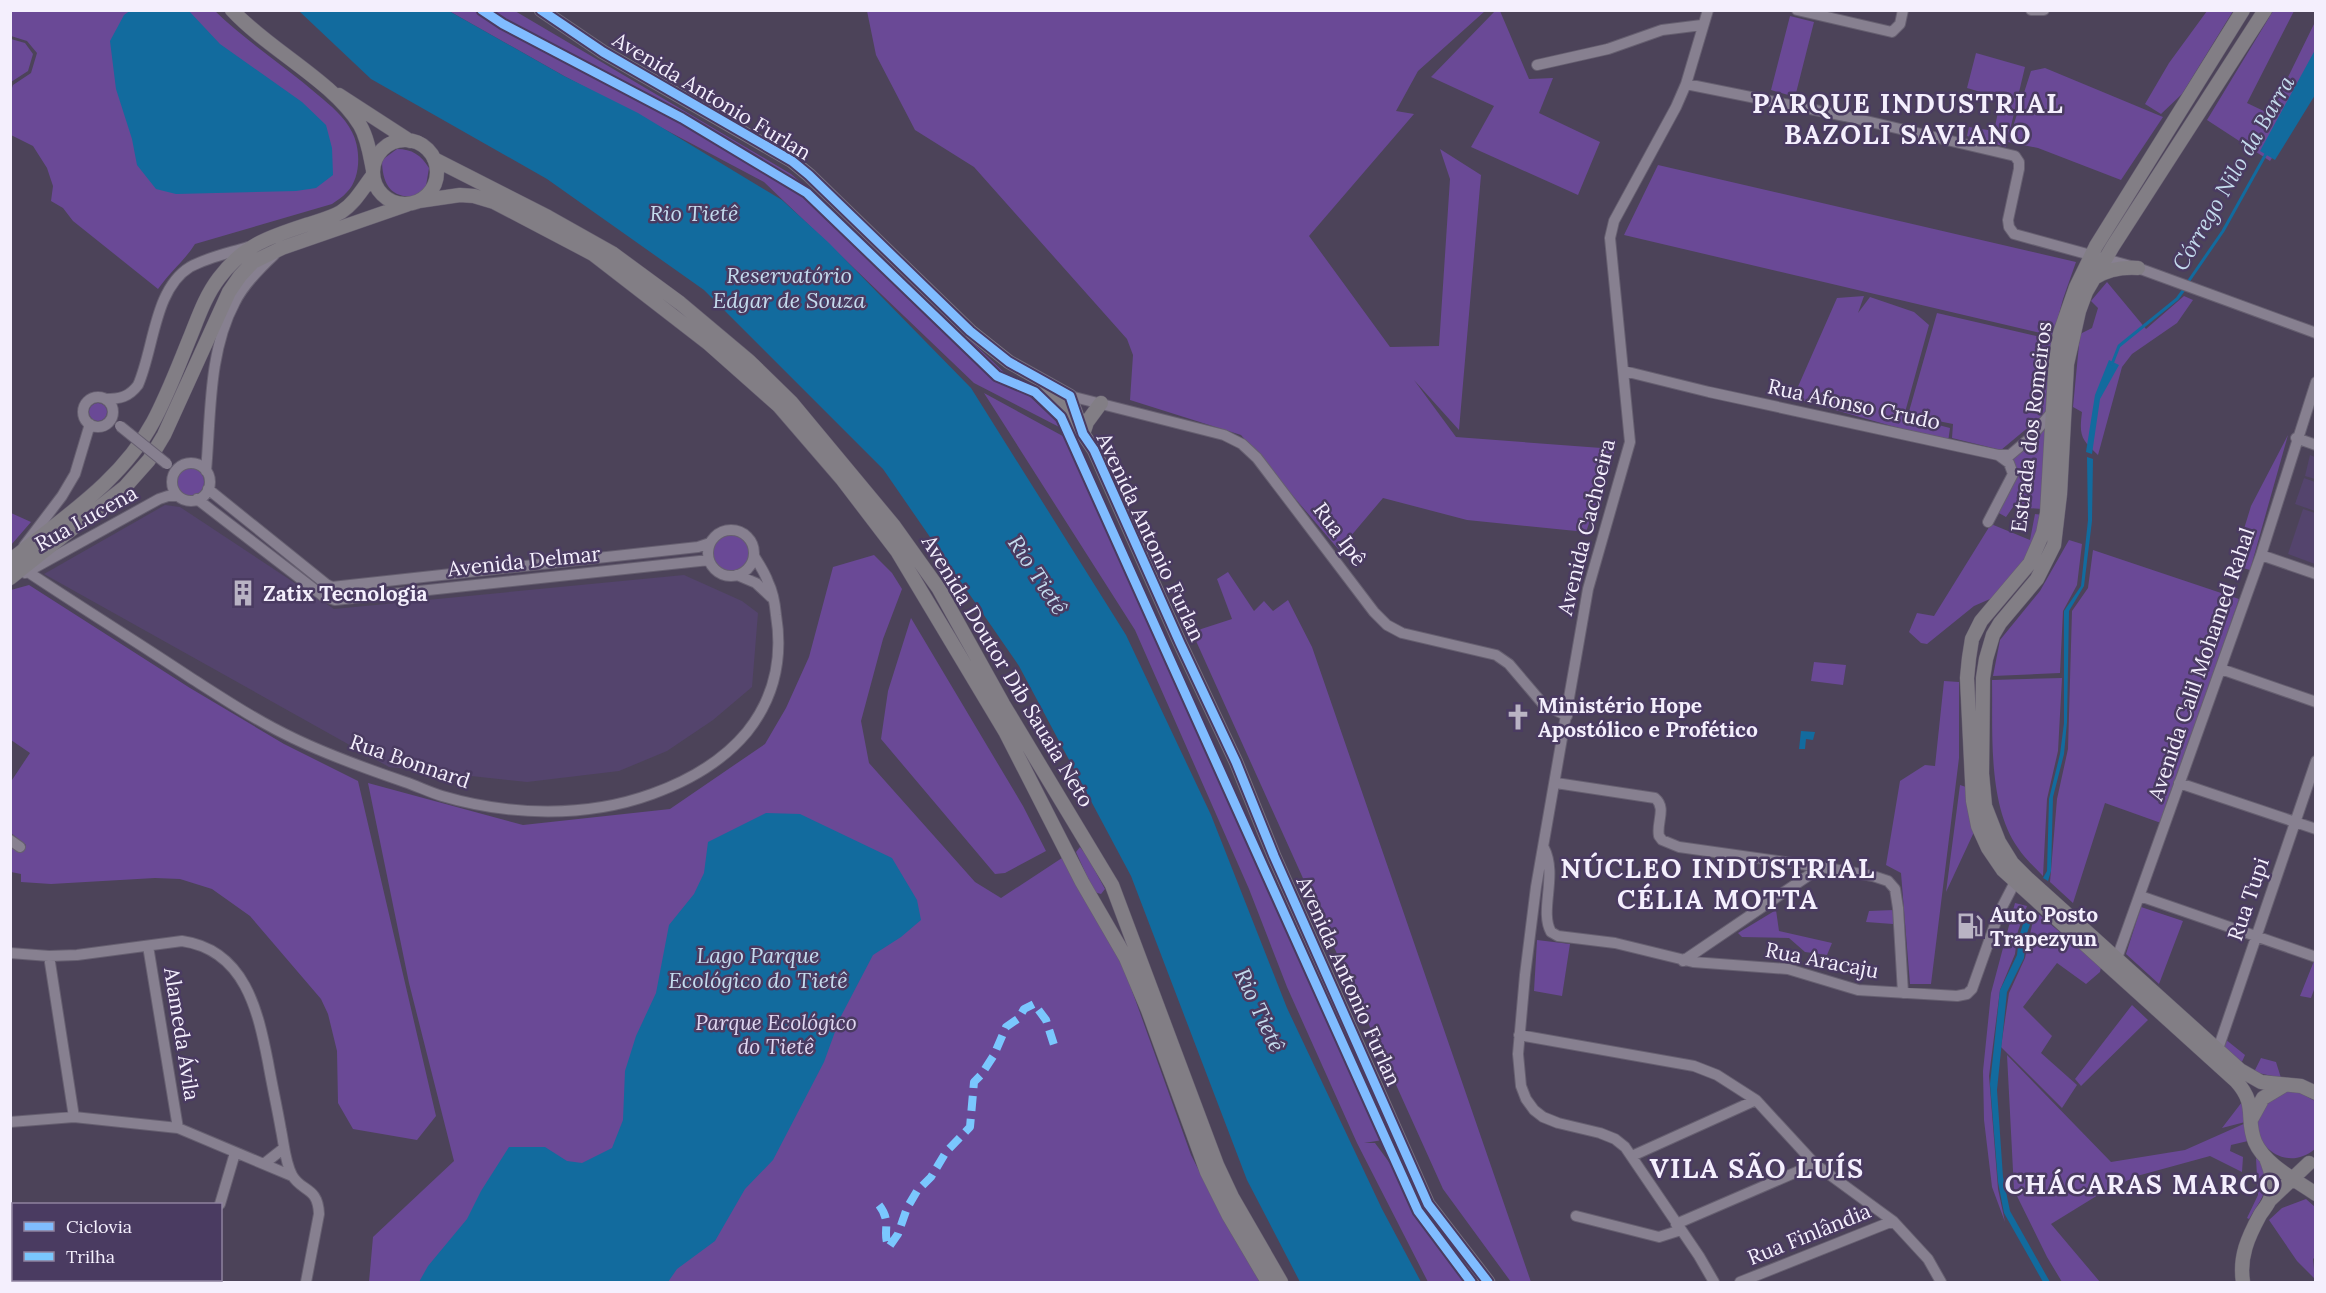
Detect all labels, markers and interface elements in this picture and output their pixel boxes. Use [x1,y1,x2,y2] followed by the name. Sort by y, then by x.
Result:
[607,25,816,166] street label: Avenida Antonio Furlan
[2166,70,2301,275] water label: Córrego Nilo da Barra
[1752,86,2064,151] district label: PARQUE INDUSTRIAL BAZOLI SAVIANO
[650,199,738,227] water label: Rio Tietê
[713,261,866,314] water label: Reservatório Edgar de Souza
[2005,320,2057,534] street label: Estrada dos Romeiros
[1765,373,1943,435] street label: Rua Afonso Crudo
[1090,428,1211,646] street label: Avenida Antonio Furlan
[1551,436,1621,619] street label: Avenida Cachoeira
[30,479,142,557] street label: Rua Lucena
[1307,497,1373,571] street label: Rua Ipê
[2141,524,2260,805] street label: Avenida Calil Mohamed Rahal
[915,529,1100,812] street label: Avenida Doutor Dib Sauaia Neto
[1002,530,1074,620] water label: Rio Tietê
[445,540,602,583] street label: Avenida Delmar
[228,578,258,608] building icon: Zatix Tecnologia
[263,580,428,607] place label: Zatix Tecnologia
[1538,692,1758,743] place label: Ministério Hope Apostólico e Profético
[1503,702,1533,732] church icon: Ministério Hope Apostólico e Profético
[346,728,474,794] street label: Rua Bonnard
[1560,851,1876,916] district label: NÚCLEO INDUSTRIAL CÉLIA MOTTA
[2221,854,2275,944] street label: Rua Tupi
[1290,871,1408,1090] street label: Avenida Antonio Furlan
[1990,901,2098,952] place label: Auto Posto Trapezyun
[1955,911,1985,941] fuel station icon: Auto Posto Trapezyun
[1763,936,1881,984] street label: Rua Aracaju
[668,941,848,994] water label: Lago Parque Ecológico do Tietê
[1229,964,1291,1056] water label: Rio Tietê
[158,965,206,1103] street label: Alameda Ávila
[695,1009,857,1060] park label: Parque Ecológico do Tietê
[1649,1151,1865,1185] district label: VILA SÃO LUÍS
[2004,1167,2282,1201] district label: CHÁCARAS MARCO
[1743,1197,1875,1271] street label: Rua Finlândia
[12,1203,222,1281] legend
[66,1215,132,1238] text: Ciclovia
[66,1245,115,1268] text: Trilha

